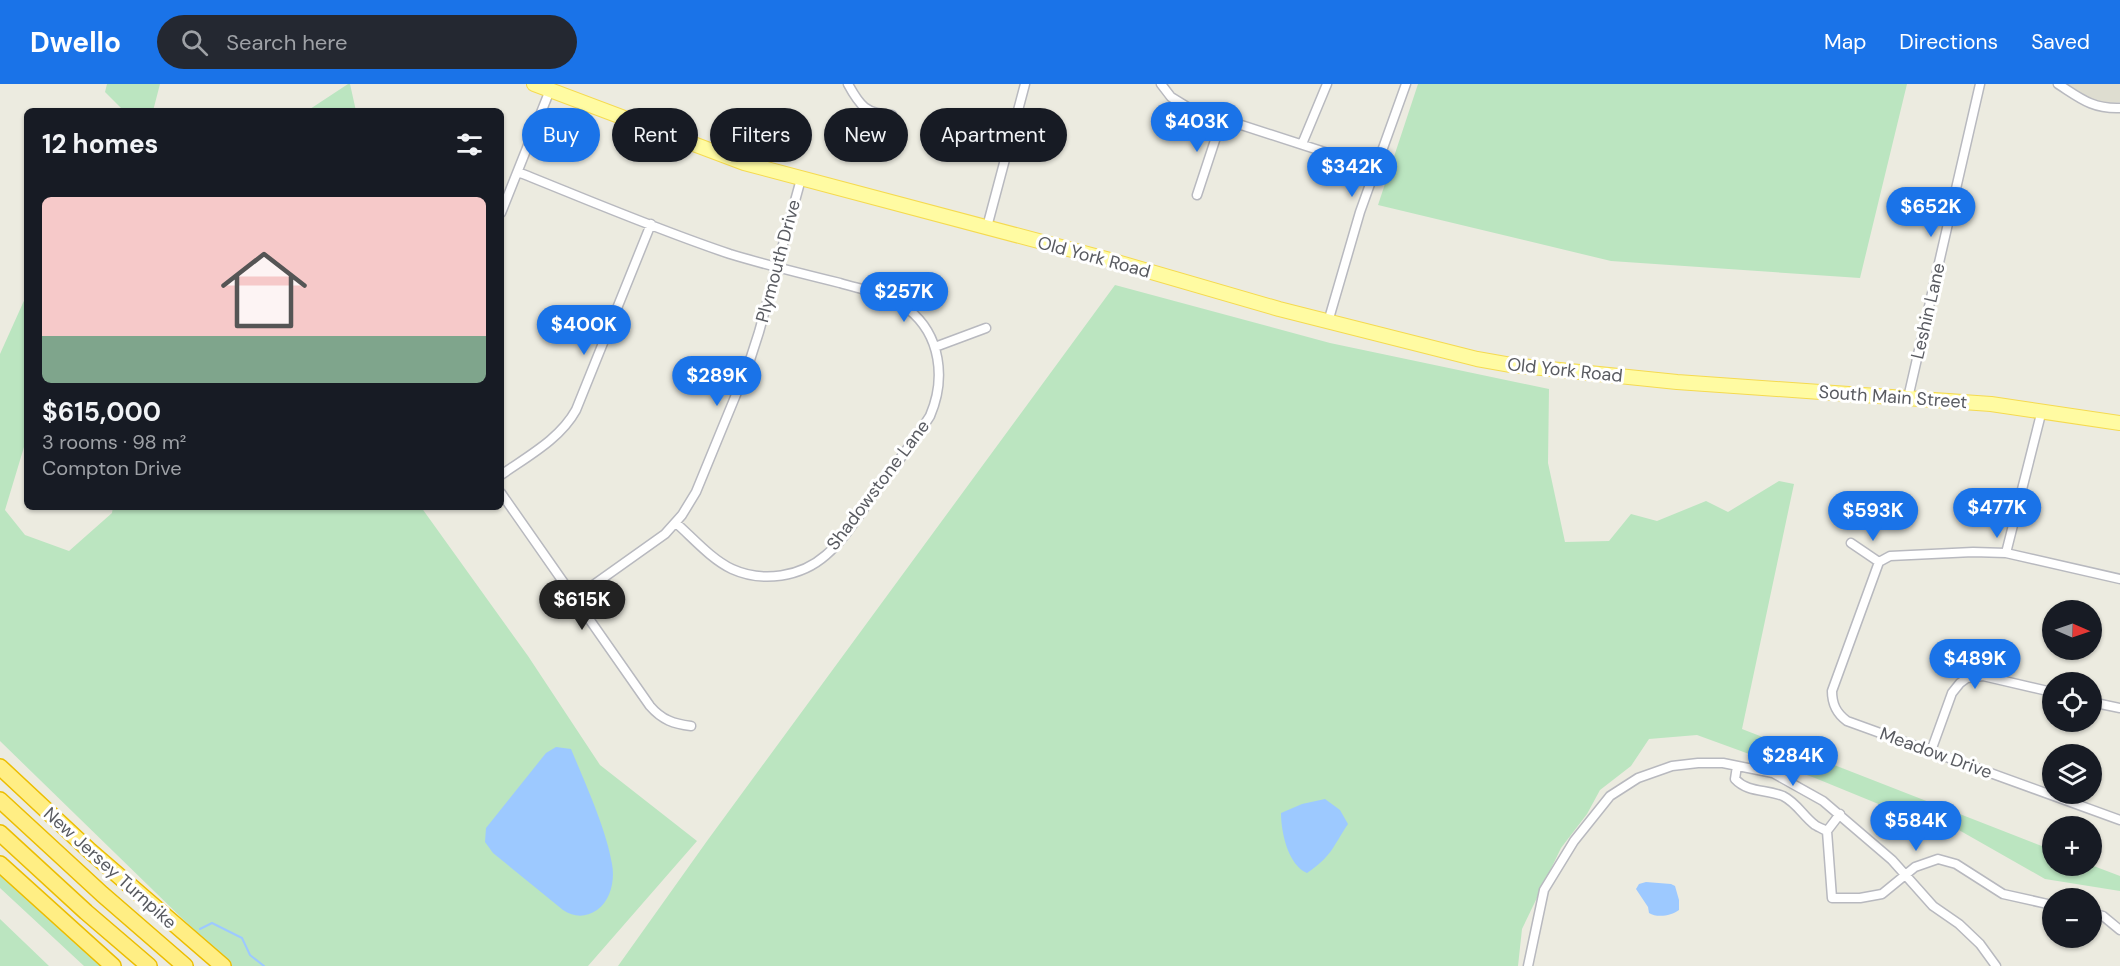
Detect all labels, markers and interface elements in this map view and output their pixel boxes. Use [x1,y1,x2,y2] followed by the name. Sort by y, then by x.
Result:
[157,15,577,69] search box
[30,24,121,61] text: Dwello
[178,26,211,59] icon: search
[226,28,348,57] text: Search here
[1824,28,1866,56] text: Map
[1899,28,1998,56] text: Directions
[2031,28,2090,56] text: Saved
[1155,102,1239,153] pin: $403K
[522,108,600,162] chip: Buy
[612,108,698,162] chip: Rent
[710,108,812,162] chip: Filters
[824,108,908,162] chip: New
[920,108,1067,162] chip: Apartment
[1165,108,1229,134] text: $403K
[42,127,158,161] text: 12 homes
[453,128,486,161] icon: filters
[1310,147,1394,198] pin: $342K
[1321,153,1383,179] text: $342K
[1889,187,1973,238] pin: $652K
[1900,193,1962,219] text: $652K
[750,197,806,325] street label: Plymouth Drive
[1035,230,1153,284] street label: Old York Road
[210,236,318,344] icon: home
[1905,261,1951,361] street label: Leshin Lane
[862,272,946,323] pin: $257K
[874,278,934,304] text: $257K
[542,305,626,356] pin: $400K
[551,311,617,337] text: $400K
[1506,352,1624,388] street label: Old York Road
[675,356,759,407] pin: $289K
[686,362,748,388] text: $289K
[1818,380,1968,414] street label: South Main Street
[42,395,161,429] text: $615,000
[821,415,935,555] street label: Shadowstone Lane
[42,429,186,455] text: 3 rooms · 98 m²
[42,455,182,481] text: Compton Drive
[1955,488,2039,539] pin: $477K
[1831,491,1915,542] pin: $593K
[1967,494,2027,520] text: $477K
[1842,497,1904,523] text: $593K
[540,580,624,631] pin: $615K
[553,586,611,612] text: $615K
[2042,600,2102,660] north arrow
[2042,600,2102,948] map controls
[1933,639,2017,690] pin: $489K
[1943,645,2007,671] text: $489K
[2042,672,2102,732] button: locate
[1876,722,1996,784] street label: Meadow Drive
[1751,736,1835,787] pin: $284K
[1762,742,1824,768] text: $284K
[2042,744,2102,804] button: layers
[1874,801,1958,852] pin: $584K
[38,802,182,934] street label: New Jersey Turnpike
[1884,807,1948,833] text: $584K
[2042,816,2102,876] button: +
[2042,888,2102,948] button: −

